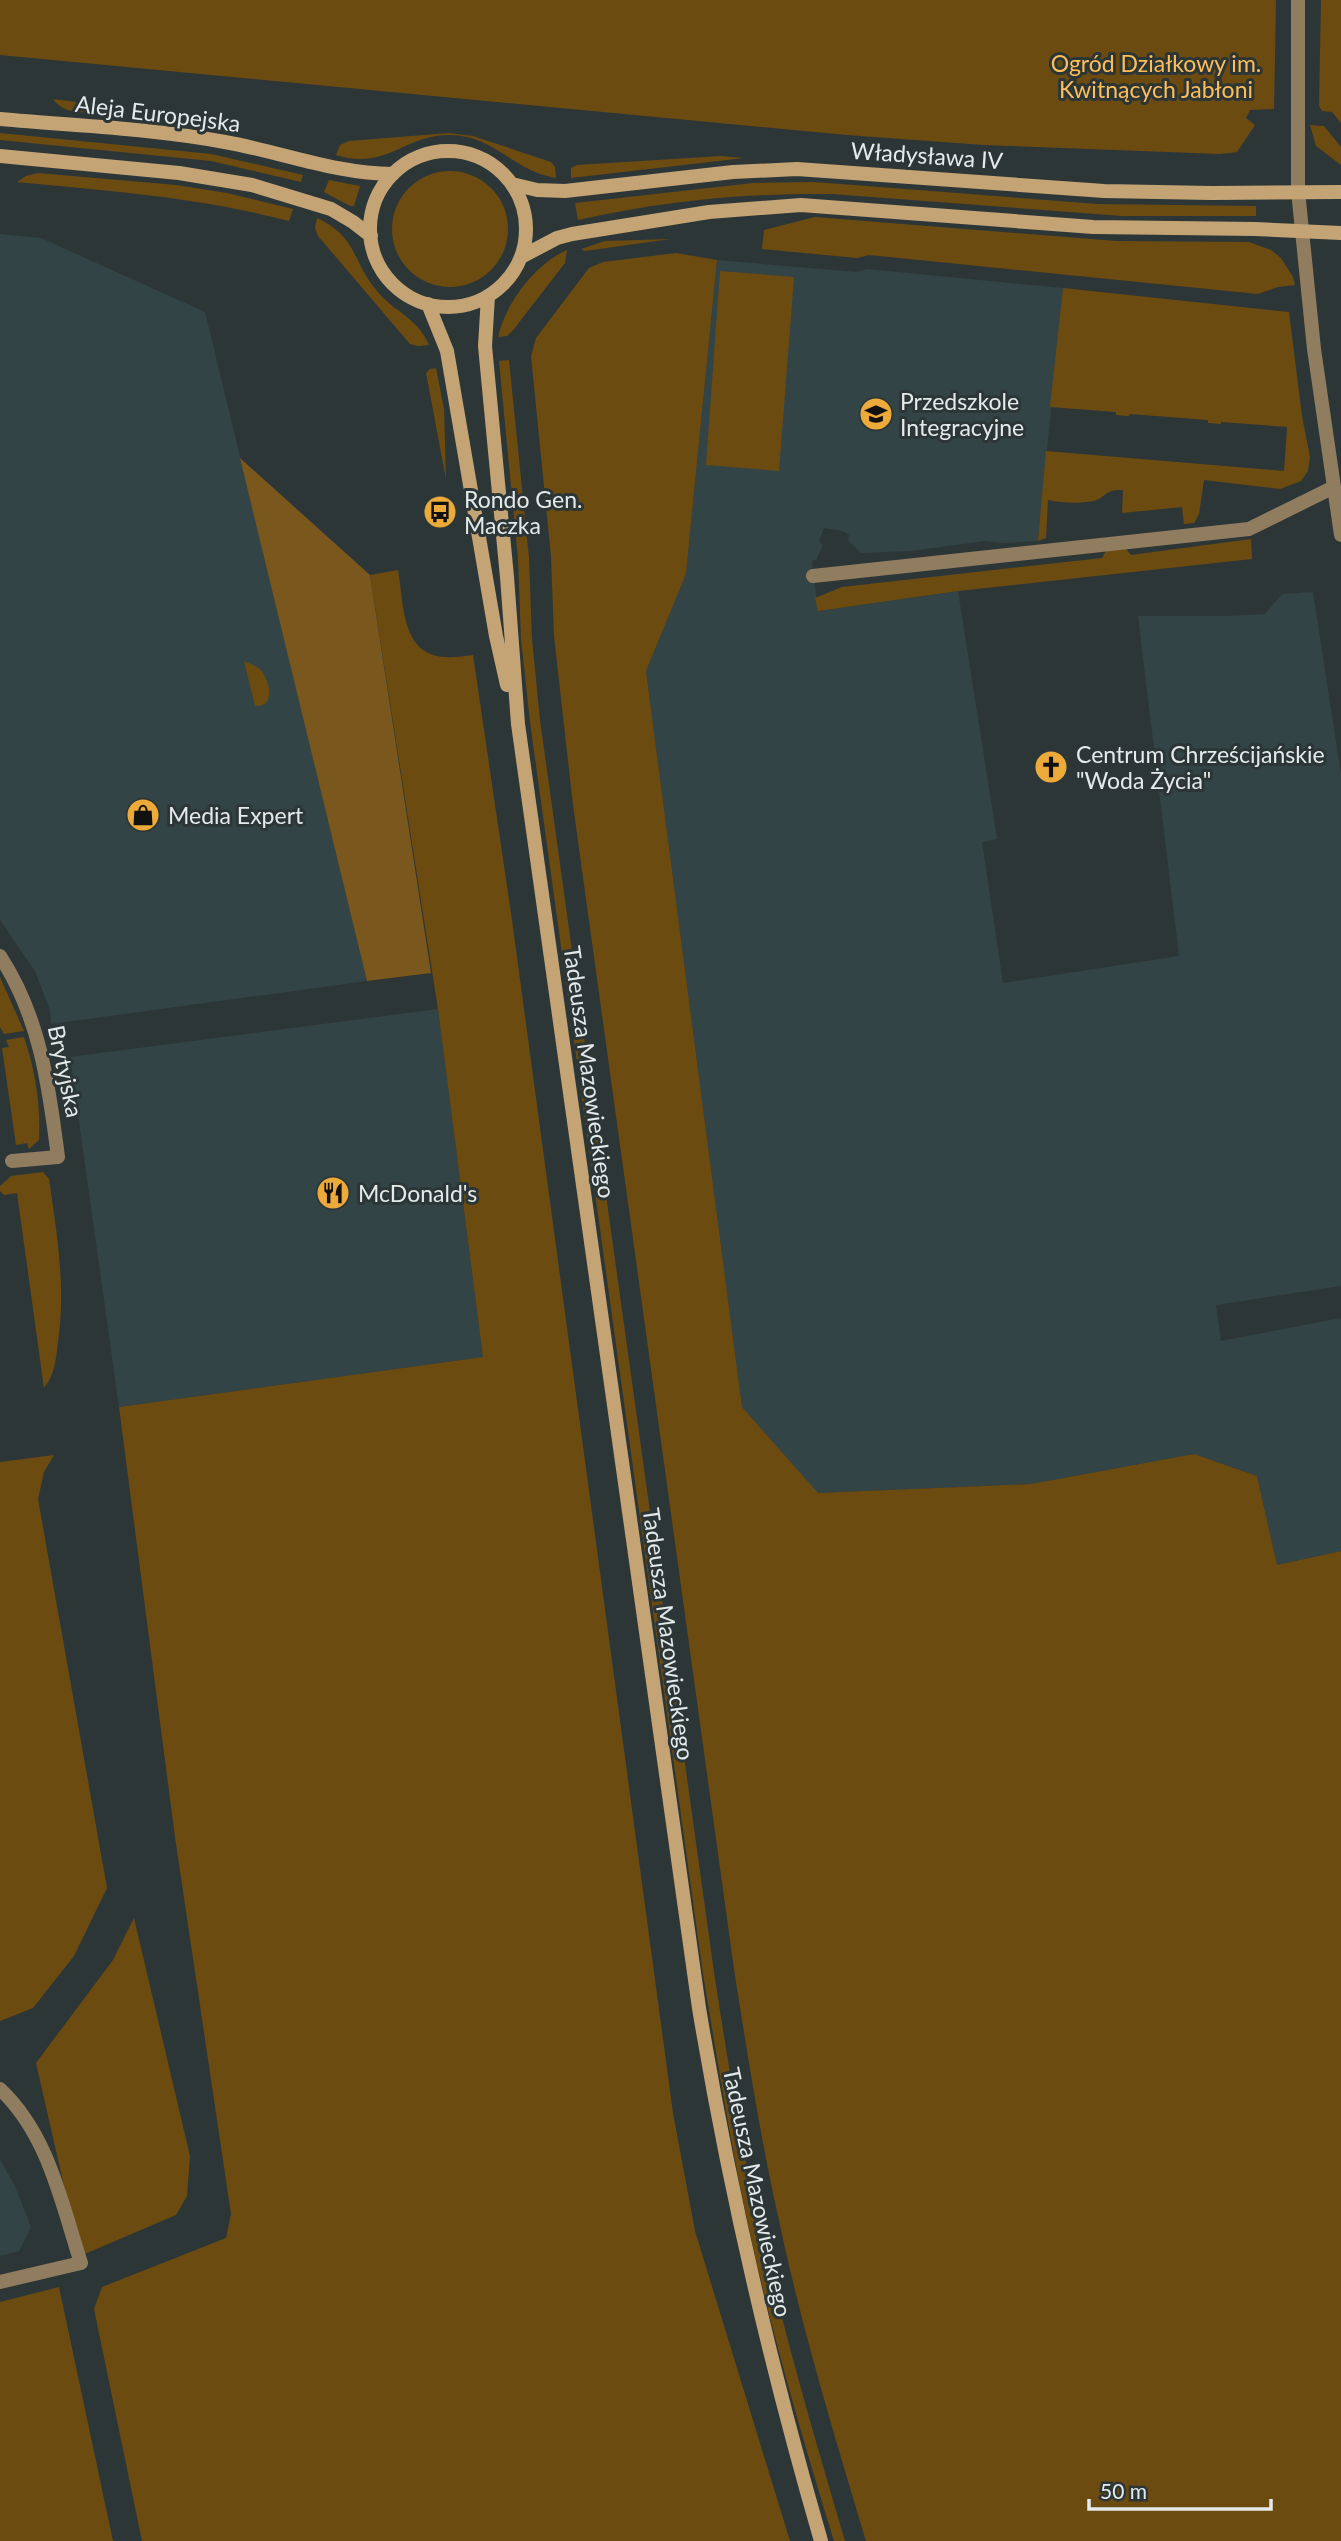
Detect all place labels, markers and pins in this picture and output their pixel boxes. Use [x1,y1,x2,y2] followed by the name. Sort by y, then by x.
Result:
[900,387,1024,441] place label: Przedszkole Integracyjne
[857,395,895,433] school or university icon: Przedszkole Integracyjne
[464,485,582,539] place label: Rondo Gen. Maczka
[421,493,459,531] bus stop icon: Rondo Gen. Maczka
[1076,740,1325,794] place label: Centrum Chrześcijańskie "Woda Życia"
[1032,748,1070,786] church icon: Centrum Chrześcijańskie "Woda Życia"
[124,796,162,834] shop icon: Media Expert
[168,801,304,829] place label: Media Expert
[314,1174,352,1212] restaurant icon: McDonald's
[358,1179,477,1207] place label: McDonald's

